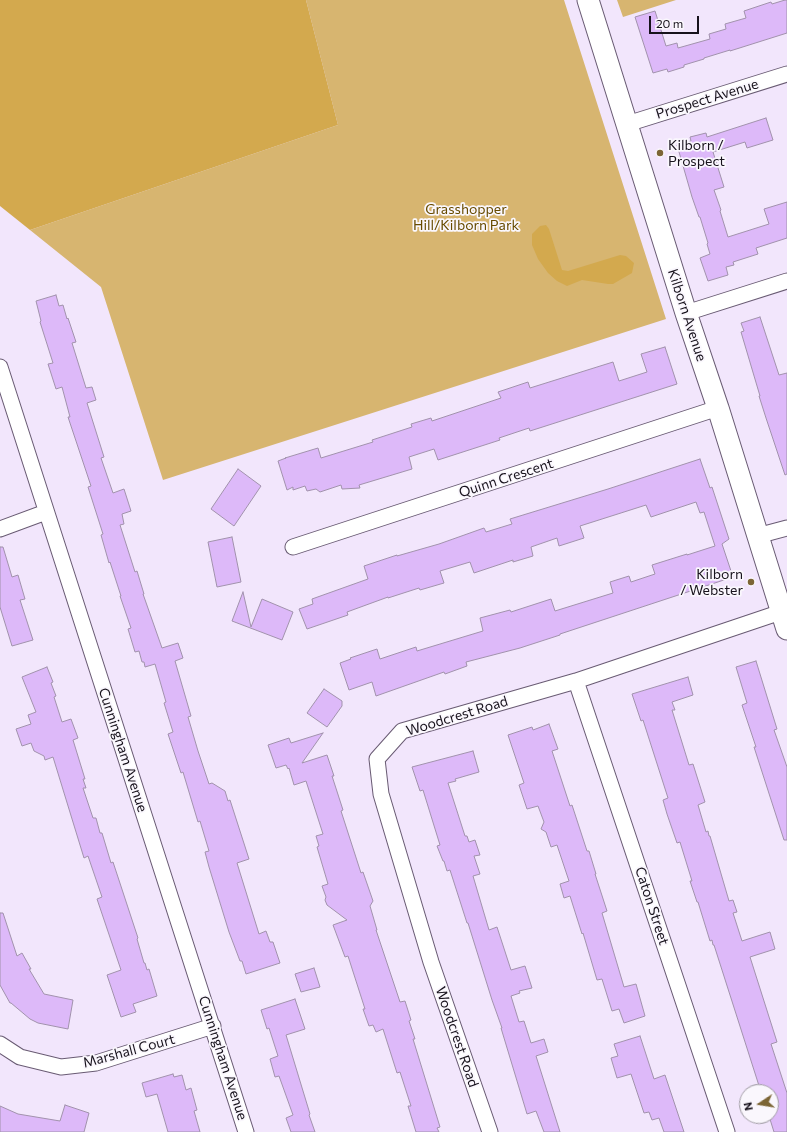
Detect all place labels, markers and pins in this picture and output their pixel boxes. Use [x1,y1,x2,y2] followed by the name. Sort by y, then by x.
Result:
[668,137,725,170] place label: Kilborn / Prospect
[655,148,665,158] marker: Kilborn / Prospect
[680,566,743,598] place label: Kilborn / Webster
[746,577,756,587] marker: Kilborn / Webster

